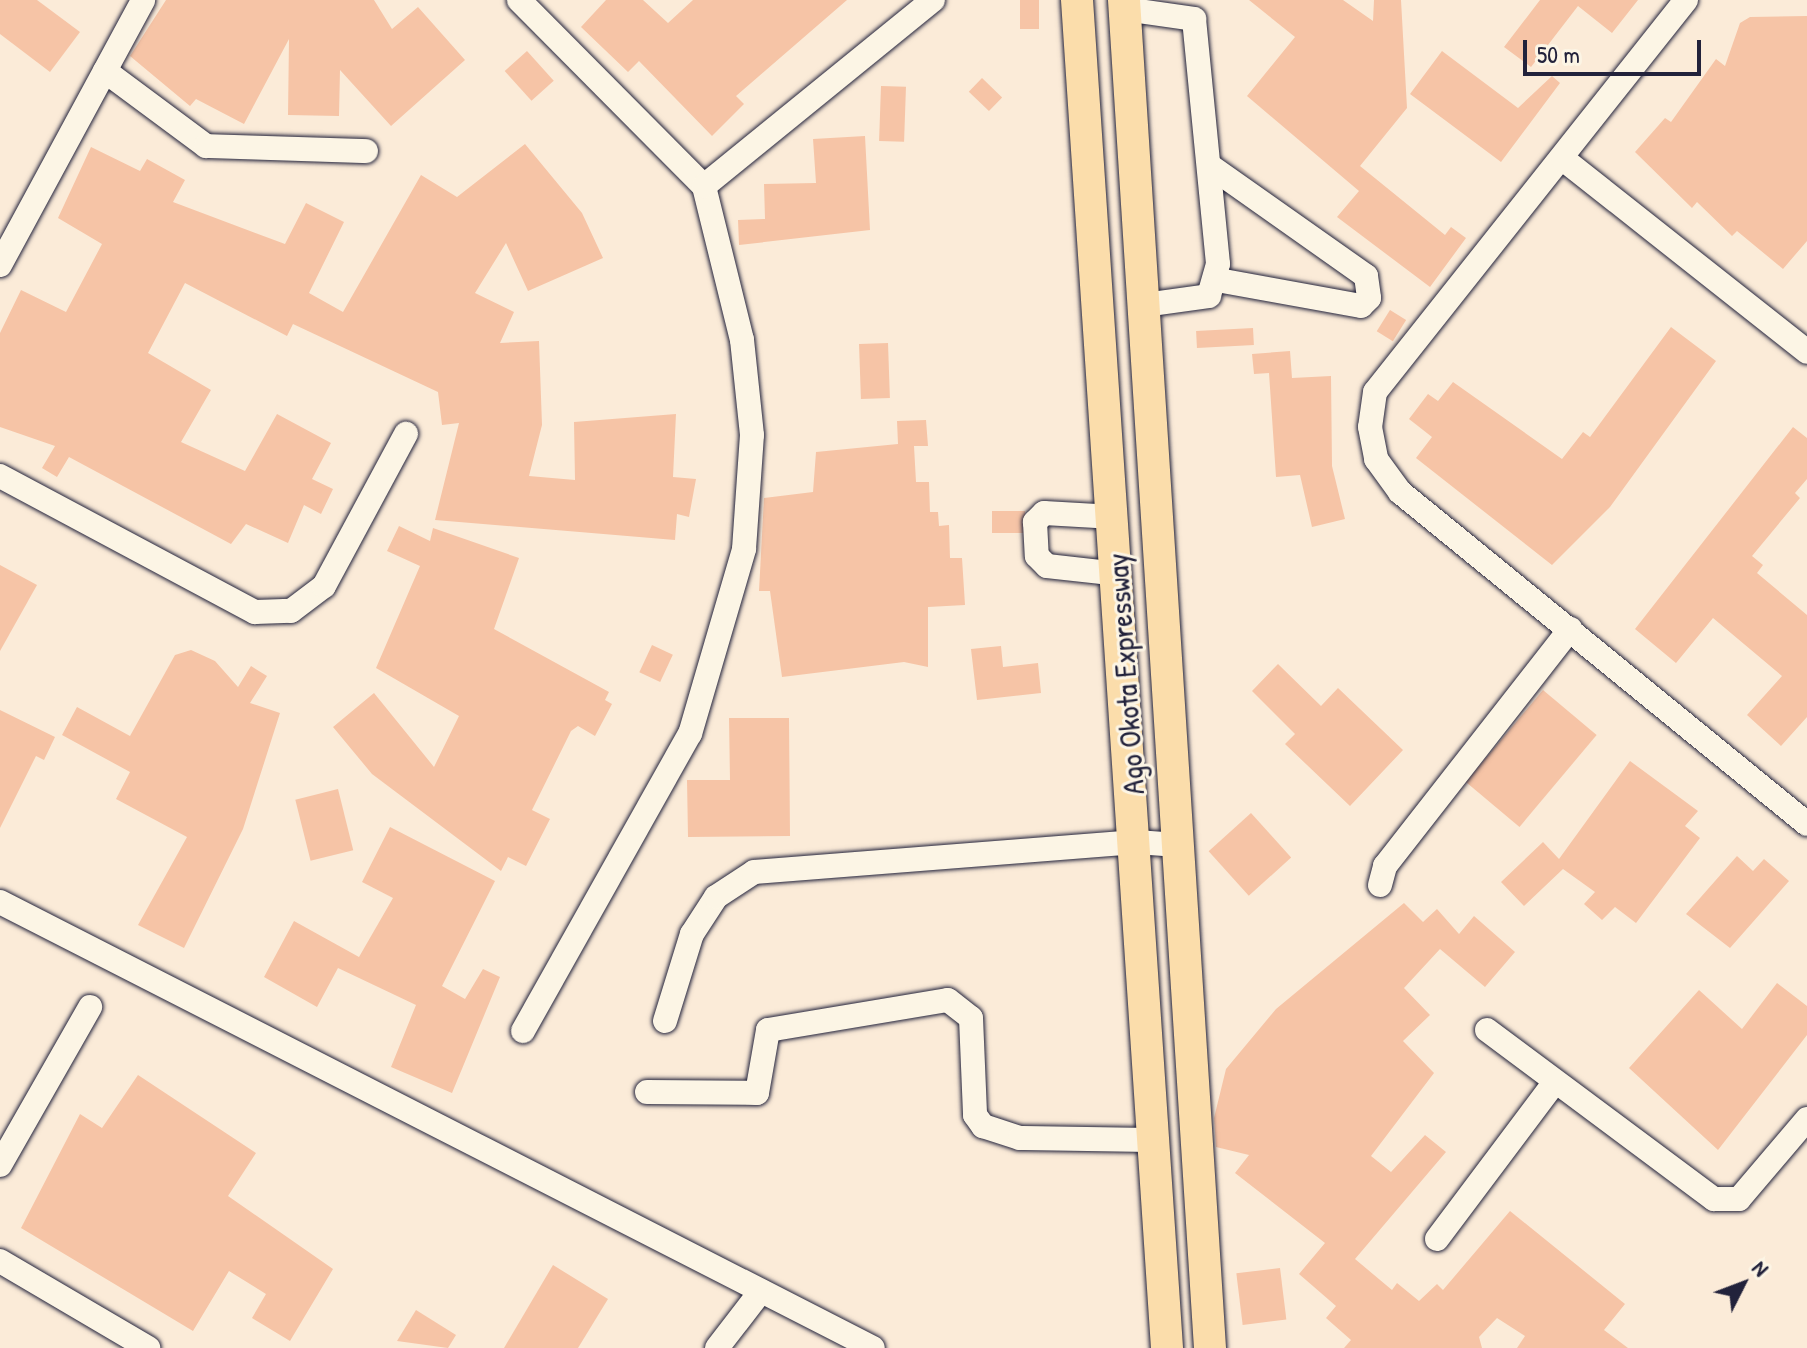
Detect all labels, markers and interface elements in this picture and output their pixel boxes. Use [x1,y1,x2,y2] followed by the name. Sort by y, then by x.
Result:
[1527,24,1705,74] scale bar
[1537,38,1580,70] text: 50 m
[1099,552,1151,796] street label: Ago Okota Expressway
[1703,1244,1783,1324] north arrow
[1746,1254,1776,1282] text: N

